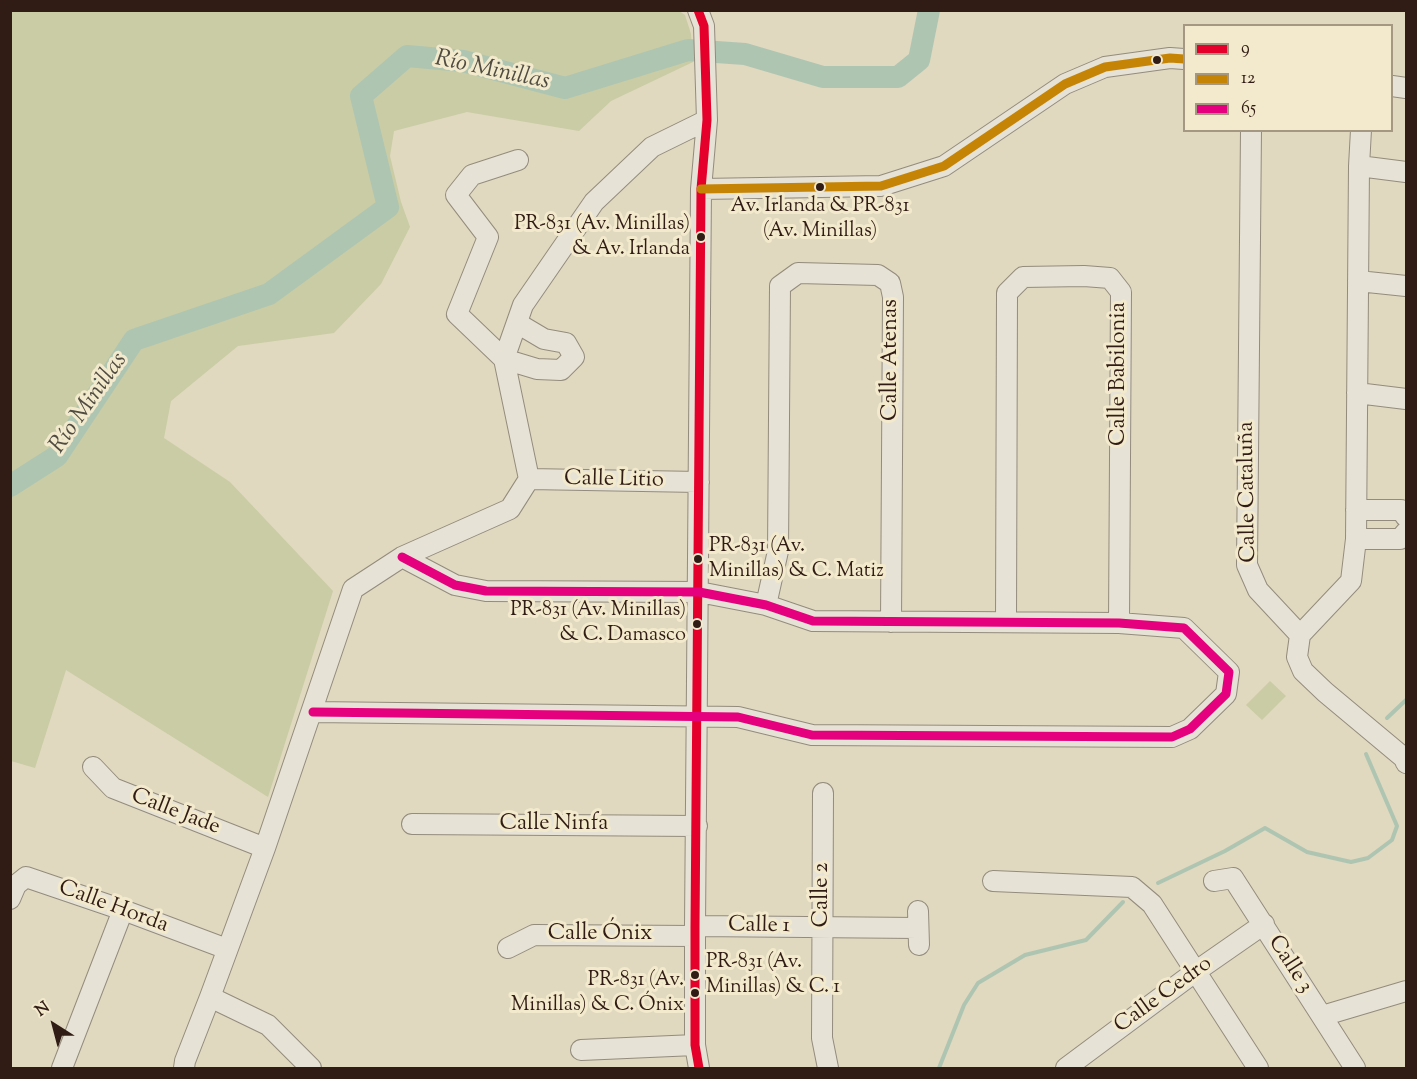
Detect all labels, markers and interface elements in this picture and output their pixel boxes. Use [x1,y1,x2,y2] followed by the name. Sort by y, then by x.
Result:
[1183,24,1393,132] legend
[1241,36,1250,62] text: 9
[432,46,552,98] water label: Río Minillas
[1151,54,1163,66] unlabelled marker
[1241,66,1256,92] text: 12
[1241,96,1256,122] text: 65
[814,181,826,193] marker: Av. Irlanda & PR-831 (Av. Minillas)
[731,196,909,243] place label: Av. Irlanda & PR-831 (Av. Minillas)
[514,214,690,261] place label: PR-831 (Av. Minillas) & Av. Irlanda
[695,231,707,243] marker: PR-831 (Av. Minillas) & Av. Irlanda
[879,299,905,421] street label: Calle Atenas
[1107,302,1133,446] street label: Calle Babilonia
[45,348,135,460] water label: Río Minillas
[1235,421,1263,563] street label: Calle Cataluña
[564,467,664,495] street label: Calle Litio
[709,536,884,583] place label: PR-831 (Av. Minillas) & C. Matiz
[692,553,704,565] marker: PR-831 (Av. Minillas) & C. Matiz
[510,600,686,647] place label: PR-831 (Av. Minillas) & C. Damasco
[691,618,703,630] marker: PR-831 (Av. Minillas) & C. Damasco
[127,784,223,842] street label: Calle Jade
[500,812,608,838] street label: Calle Ninfa
[810,863,836,927] street label: Calle 2
[55,876,171,940] street label: Calle Horda
[728,913,790,941] street label: Calle 1
[548,922,652,948] street label: Calle Ónix
[1261,931,1317,999] street label: Calle 3
[706,952,840,999] place label: PR-831 (Av. Minillas) & C. 1
[1110,952,1218,1040] street label: Calle Cedro
[689,969,701,981] marker: PR-831 (Av. Minillas) & C. 1
[511,970,684,1017] place label: PR-831 (Av. Minillas) & C. Ónix
[689,987,701,999] marker: PR-831 (Av. Minillas) & C. Ónix
[24,995,84,1055] north arrow
[31,997,55,1023] text: N

